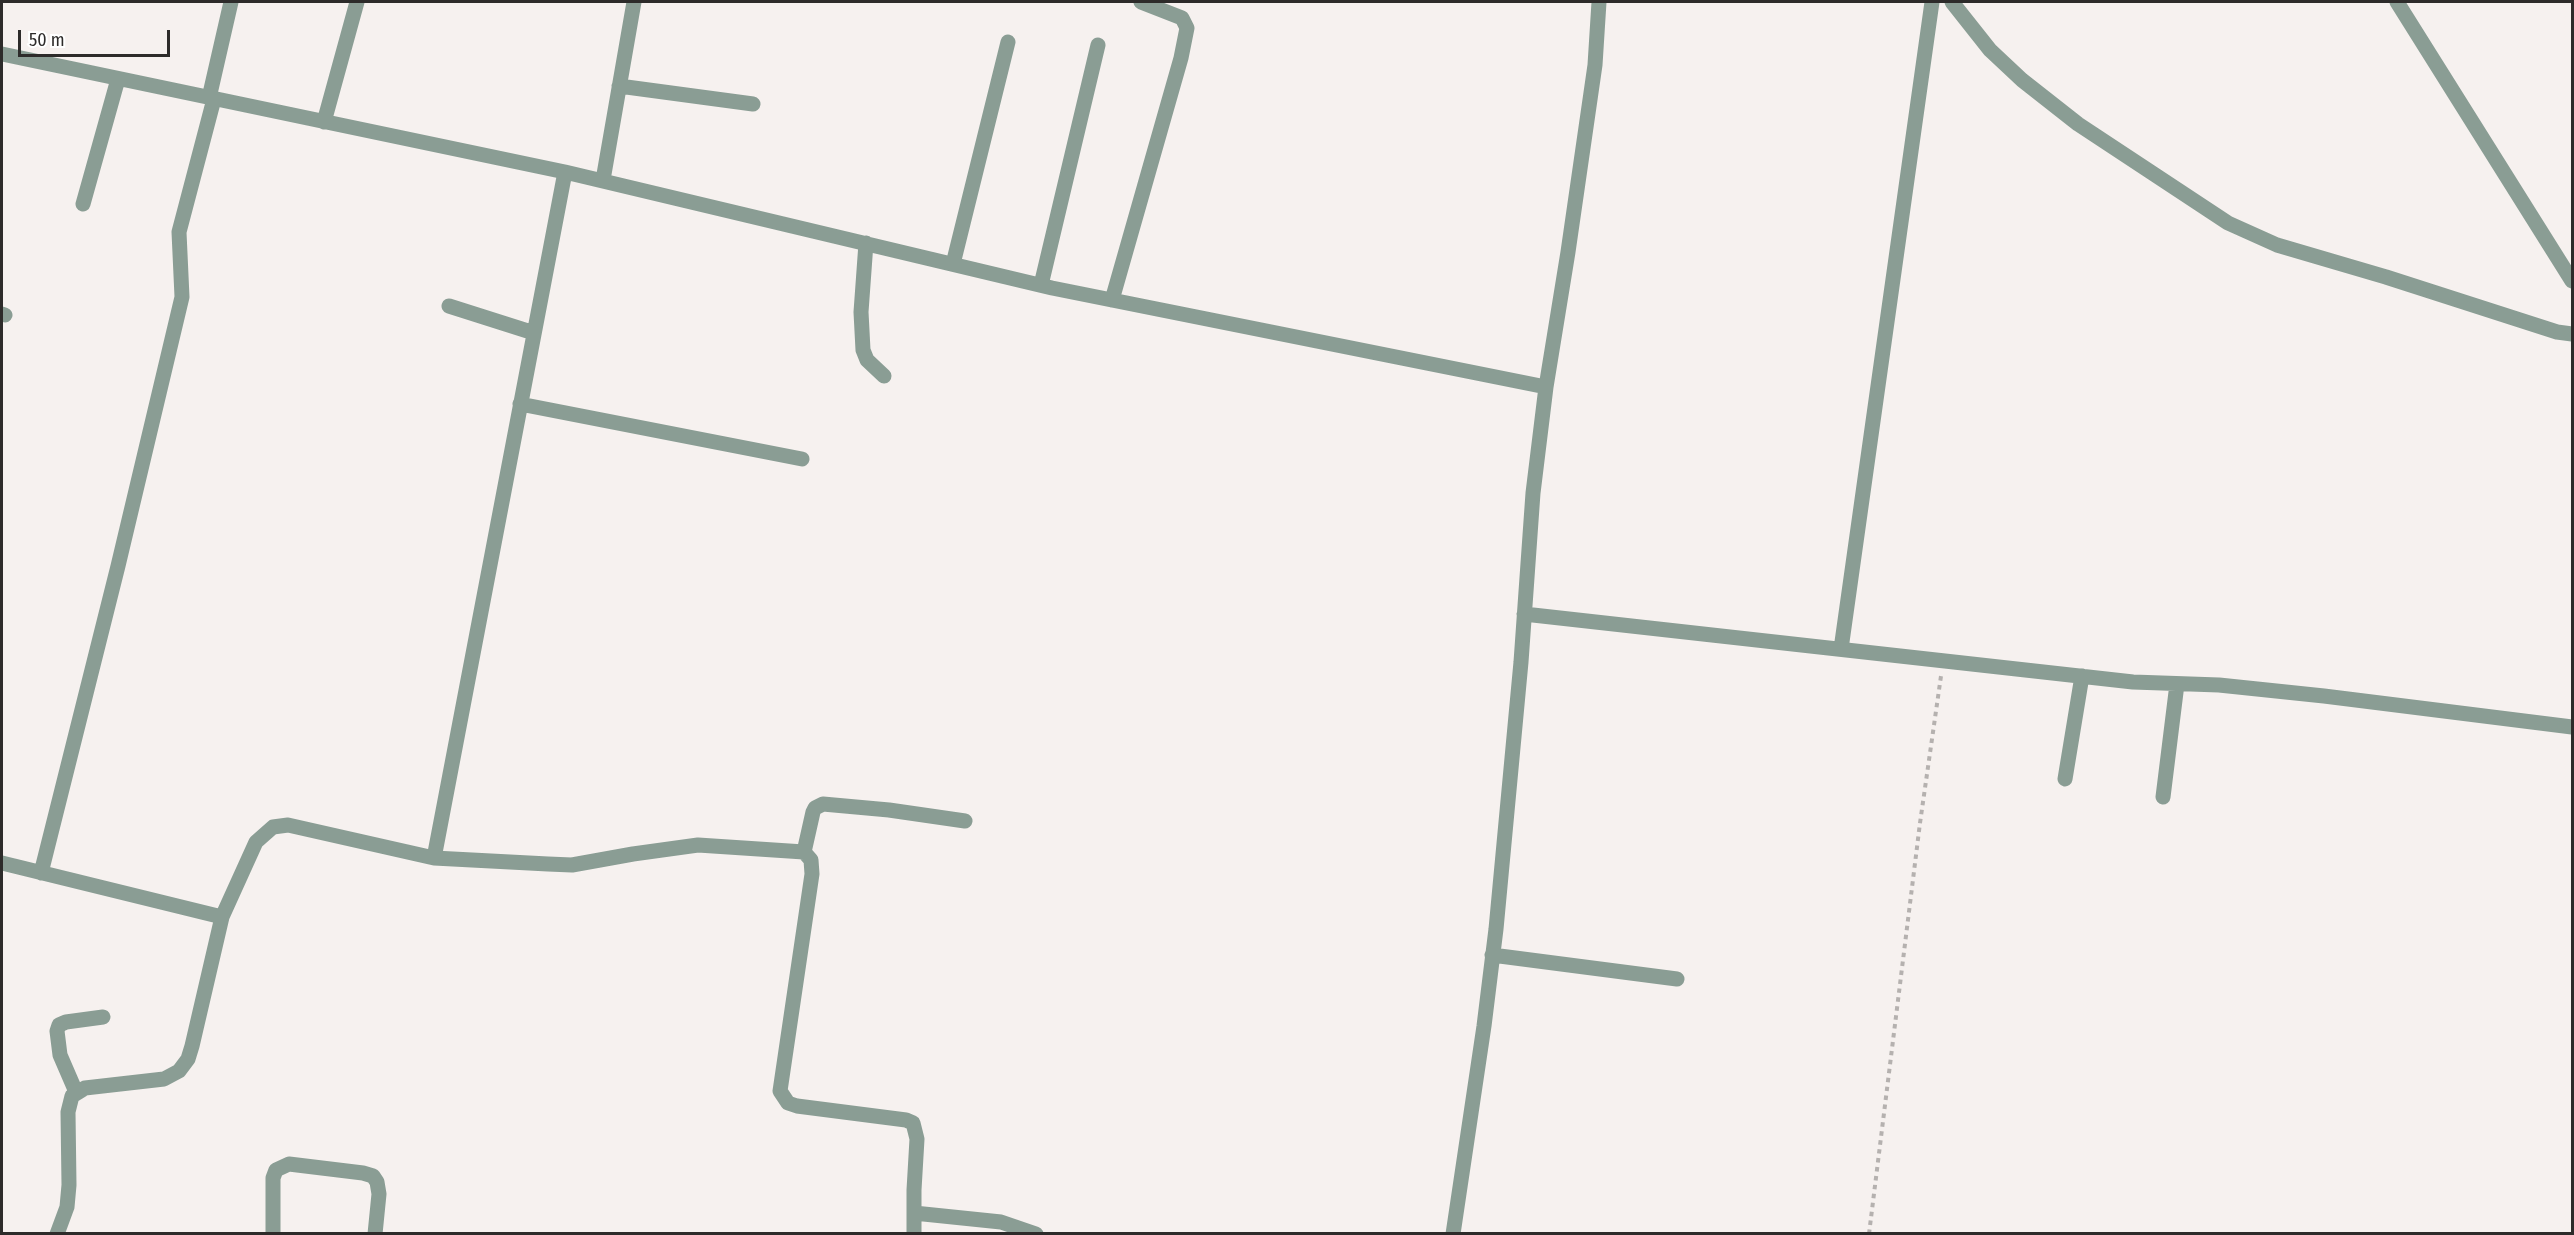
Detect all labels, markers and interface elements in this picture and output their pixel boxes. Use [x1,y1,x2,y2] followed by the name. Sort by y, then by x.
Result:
[21,18,172,56] scale bar
[29,29,65,51] text: 50 m

